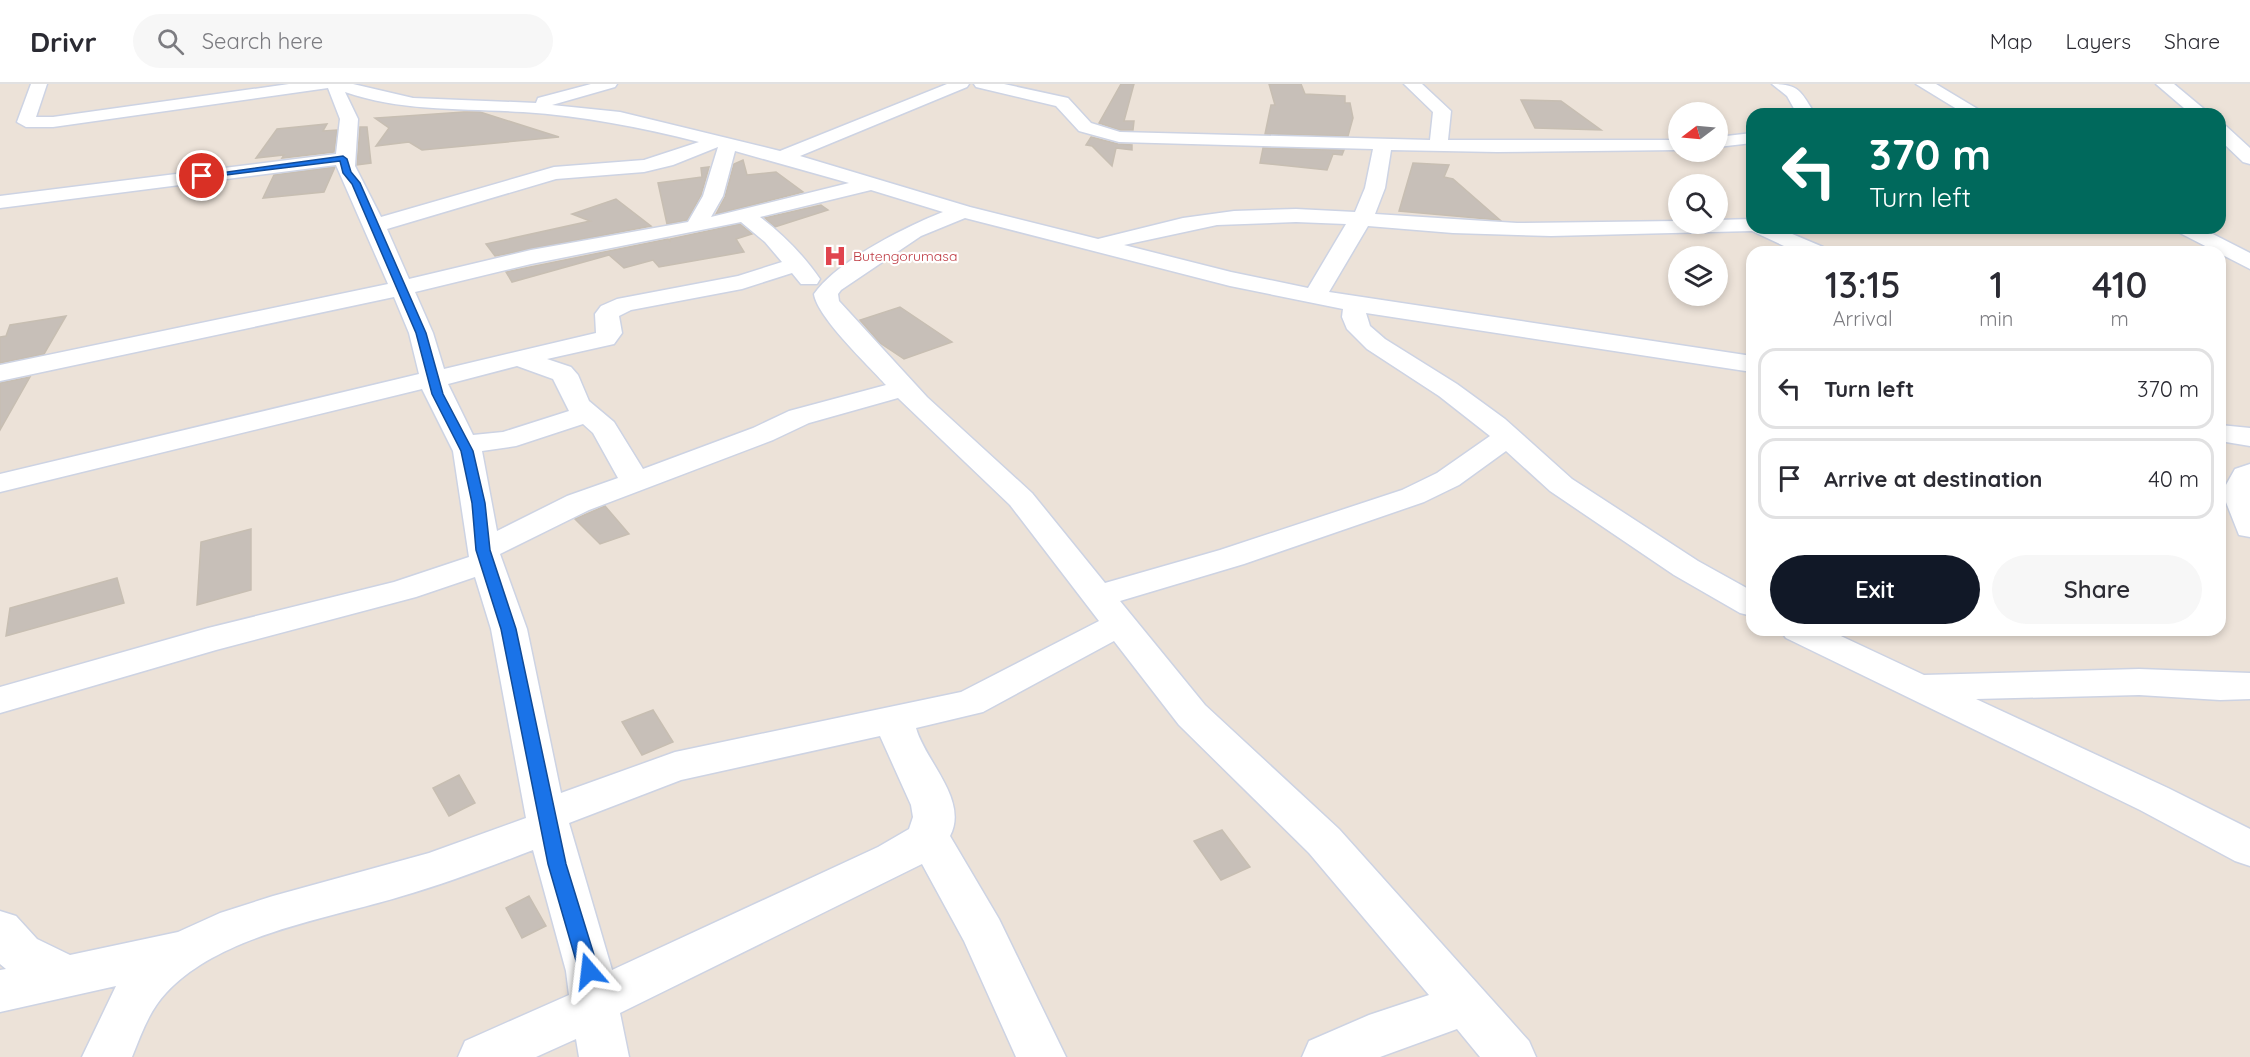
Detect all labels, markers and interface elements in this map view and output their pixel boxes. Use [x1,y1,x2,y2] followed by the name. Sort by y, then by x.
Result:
[133,14,553,68] search box
[30,24,97,59] text: Drivr
[154,25,187,58] icon: search
[202,27,323,55] text: Search here
[1990,28,2033,54] text: Map
[2066,28,2131,54] text: Layers
[2164,28,2220,54] text: Share
[1668,102,1728,162] north arrow
[1668,102,1728,306] map controls
[1869,128,1991,181] text: 370 m
[1770,132,1848,210] icon: left
[176,150,227,201] pin
[185,159,218,192] icon: arrive
[1668,174,1728,234] button: search
[1869,180,1971,214] text: Turn left
[822,243,848,269] hospital icon: Butengorumasa
[1668,246,1728,306] button: layers
[853,247,957,265] place label: Butengorumasa
[1825,262,1901,307] text: 13:15
[1989,262,2003,307] text: 1
[2092,262,2147,307] text: 410
[1833,306,1893,331] text: Arrival
[1979,306,2013,331] text: min
[2111,306,2129,331] text: m
[1773,372,1806,405] icon: left
[1824,375,1914,403] text: Turn left
[2137,375,2199,403] text: 370 m
[1773,462,1806,495] icon: arrive
[1824,465,2042,493] text: Arrive at destination
[2148,465,2199,493] text: 40 m
[1770,555,1980,624] button: Exit
[1992,555,2202,624] button: Share
[557,939,621,1003] position arrow

